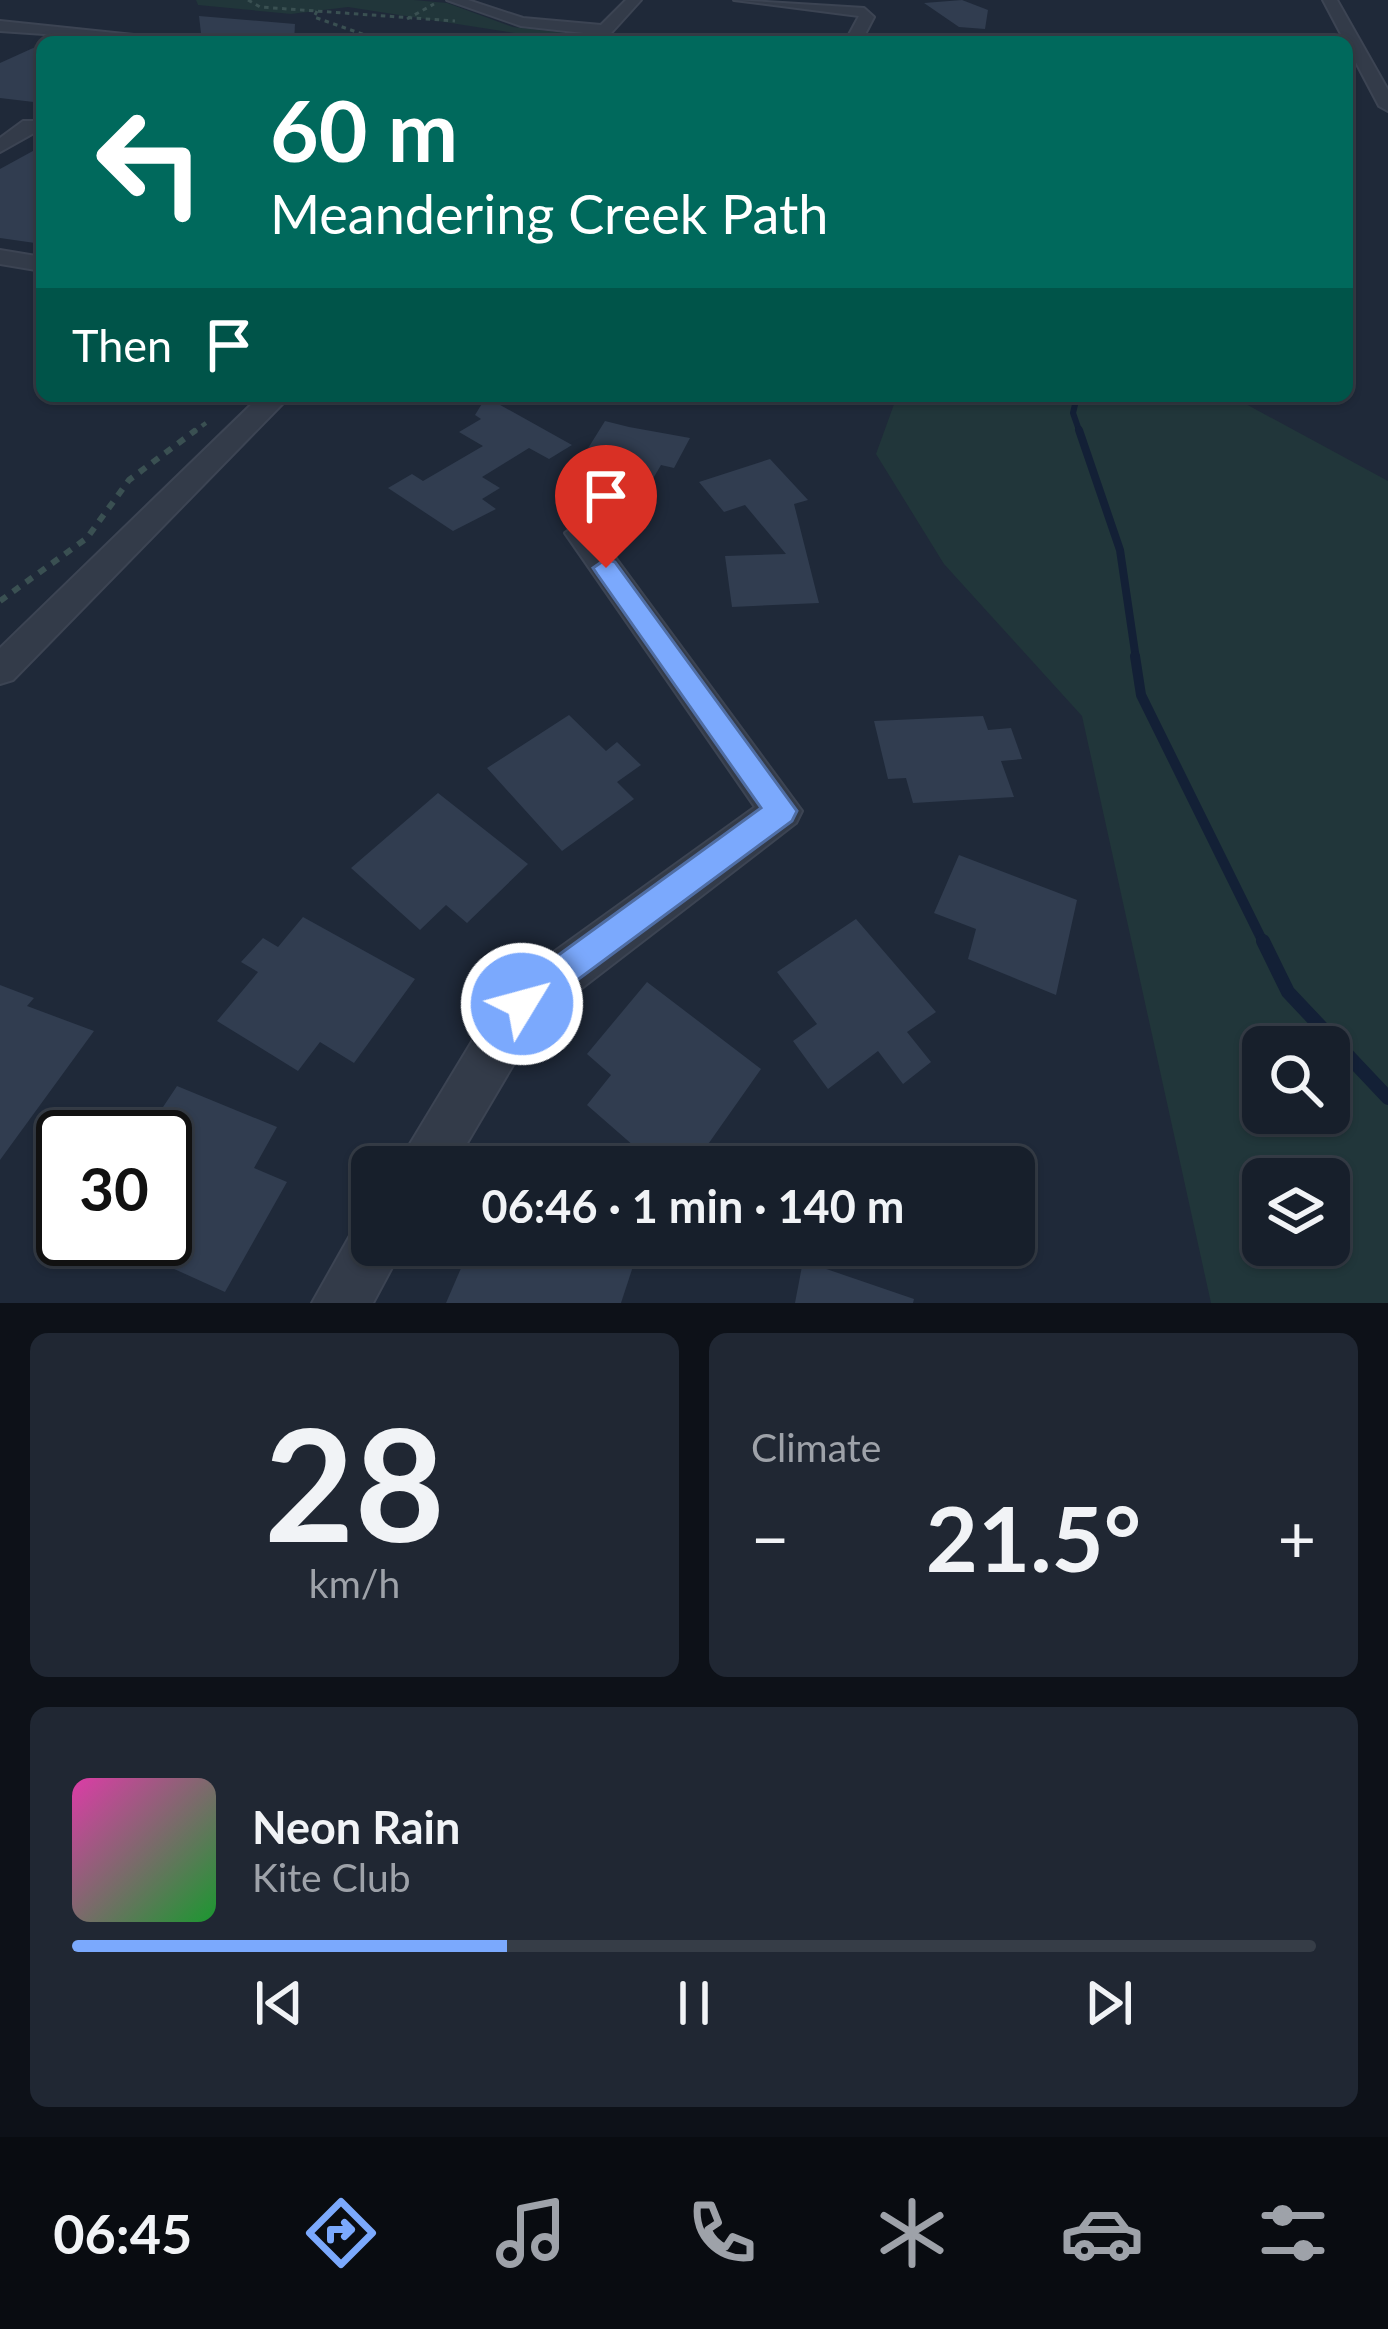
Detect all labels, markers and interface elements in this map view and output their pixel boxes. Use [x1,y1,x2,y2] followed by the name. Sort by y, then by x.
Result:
[270,79,458,180] text: 60 m
[72,84,228,240] icon: left
[270,181,828,246] text: Meandering Creek Path
[196,312,262,378] icon: arrive
[72,318,172,372] text: Then
[555,445,657,568] pin
[573,463,639,529] icon: arrive
[459,941,585,1067] position arrow
[1242,1026,1350,1266] map controls
[1242,1026,1350,1134] button: search
[36,1110,192,1266] speed limit sign: 30
[1242,1158,1350,1266] button: layers
[482,1179,904,1233] text: 06:46 · 1 min · 140 m
[264,1388,445,1575] text: 28
[751,1424,881,1470] text: Climate
[926,1483,1141,1591] text: 21.5°
[751,1498,789,1577] text: −
[1278,1498,1316,1577] text: +
[309,1560,400,1606] text: km/h
[252,1800,460,1854] text: Neon Rain
[252,1854,411,1900] text: Kite Club
[246,1970,312,2036] icon: previous
[661,1970,727,2036] icon: pause
[1076,1970,1142,2036] icon: next
[299,2191,383,2275] icon: directions
[489,2191,573,2275] icon: music
[680,2191,764,2275] icon: phone
[870,2191,954,2275] icon: climate
[1060,2191,1144,2275] icon: car
[1251,2191,1335,2275] icon: filters
[53,2201,192,2266] text: 06:45

